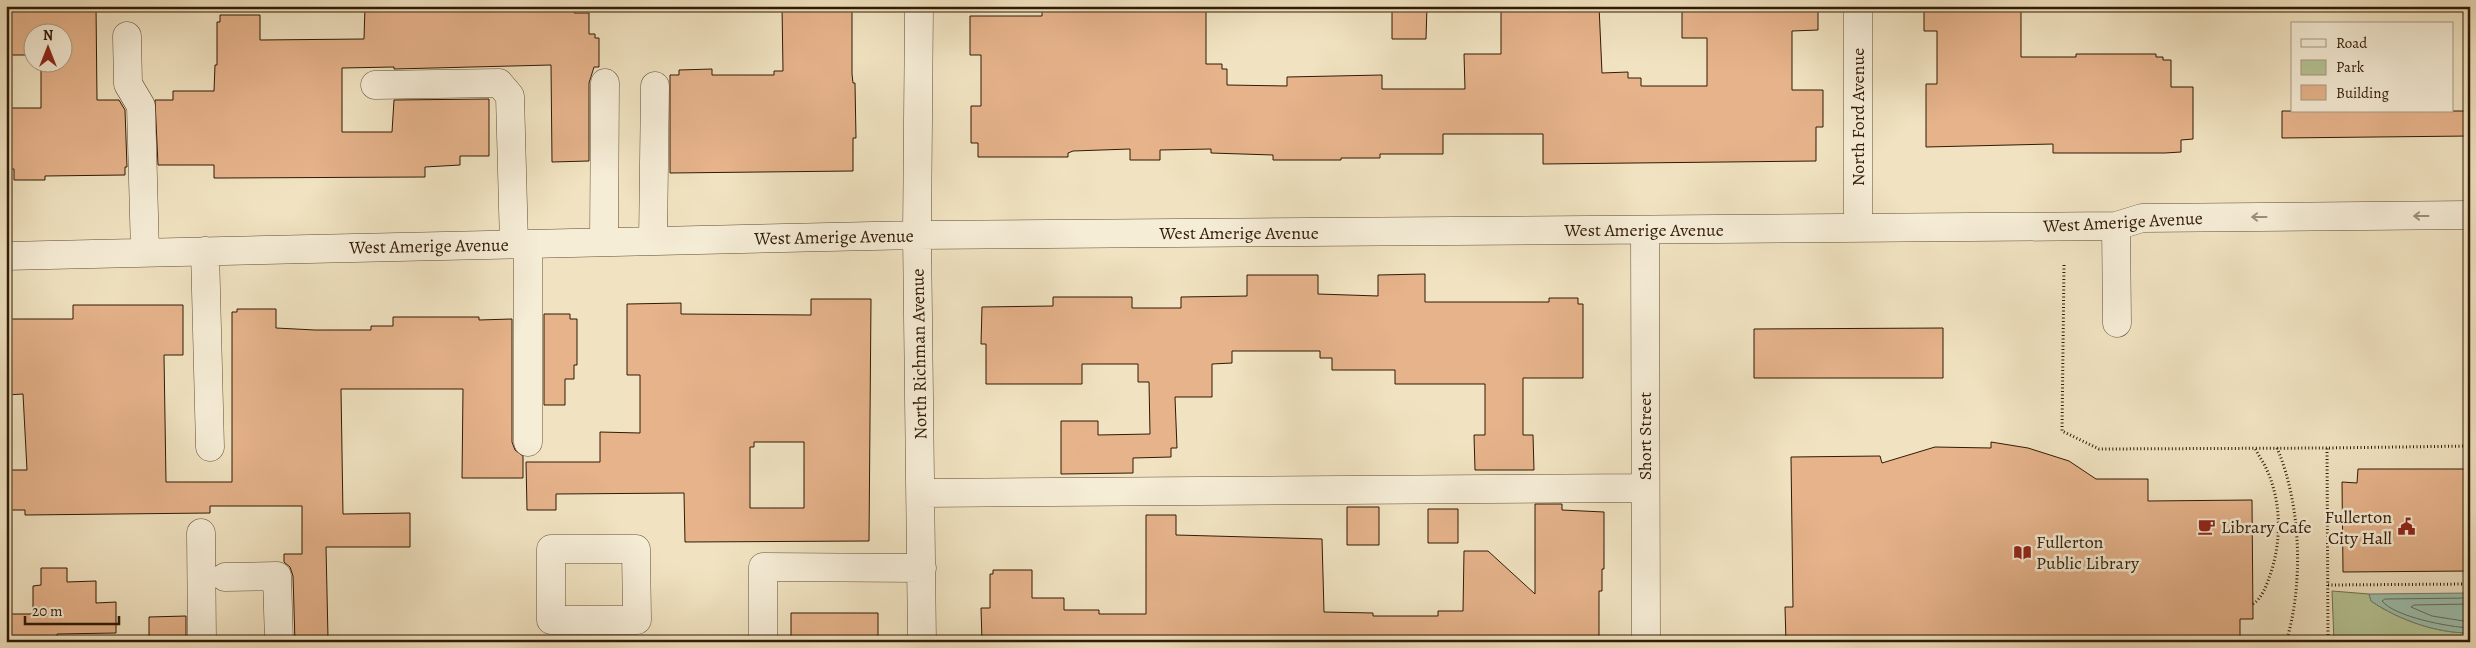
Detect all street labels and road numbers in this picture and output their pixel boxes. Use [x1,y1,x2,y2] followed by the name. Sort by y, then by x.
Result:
[1846,48,1870,186] street label: North Ford Avenue
[2042,206,2203,238] street label: West Amerige Avenue
[1563,218,1724,242] street label: West Amerige Avenue
[1158,221,1319,245] street label: West Amerige Avenue
[753,224,914,250] street label: West Amerige Avenue
[348,233,509,259] street label: West Amerige Avenue
[906,268,932,440] street label: North Richman Avenue
[1633,392,1657,480] street label: Short Street

